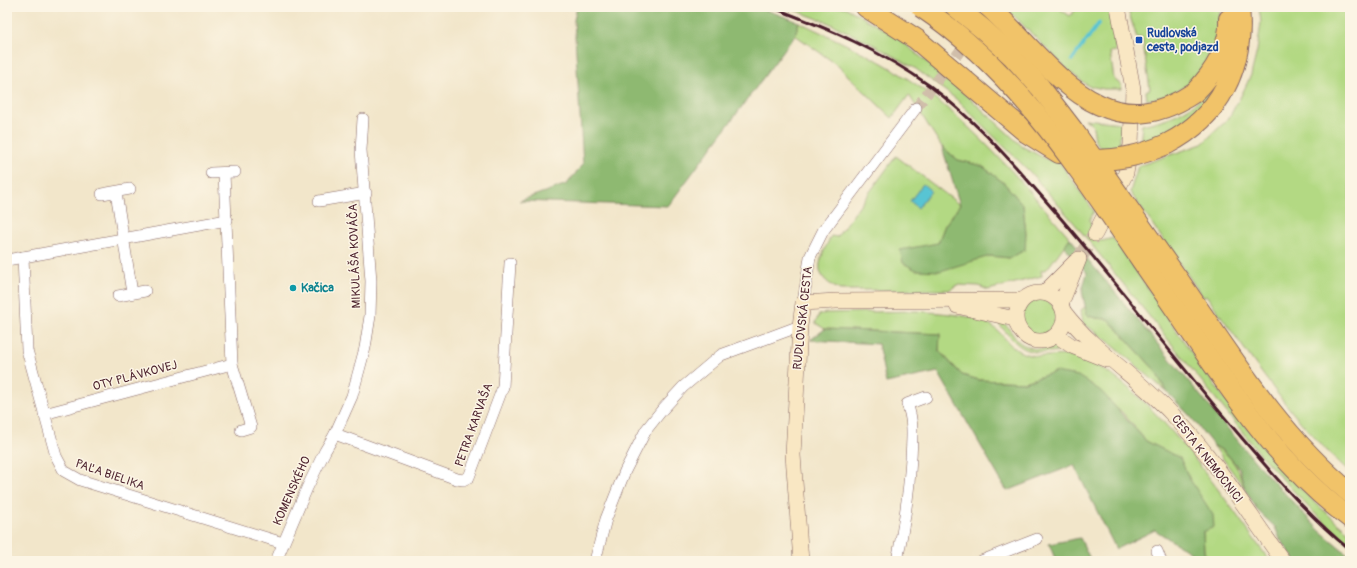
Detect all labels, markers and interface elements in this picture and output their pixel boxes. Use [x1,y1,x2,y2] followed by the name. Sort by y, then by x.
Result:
[1146,26,1219,55] place label: Rudlovská cesta, podjazd
[1134,35,1144,45] marker: Rudlovská cesta, podjazd
[345,203,364,309] street label: MIKULÁŠA KOVÁČA
[789,265,816,370] street label: RUDLOVSKÁ CESTA
[301,281,334,296] place label: Kačica
[288,283,298,293] marker: Kačica
[91,357,179,394] street label: OTY PLÁVKOVEJ
[451,381,496,469] street label: PETRA KARVAŠA
[1168,412,1246,506] street label: CESTA K NEMOCNICI
[269,453,314,528] street label: KOMENSKÉHO
[74,456,147,494] street label: PAĽA BIELIKA

